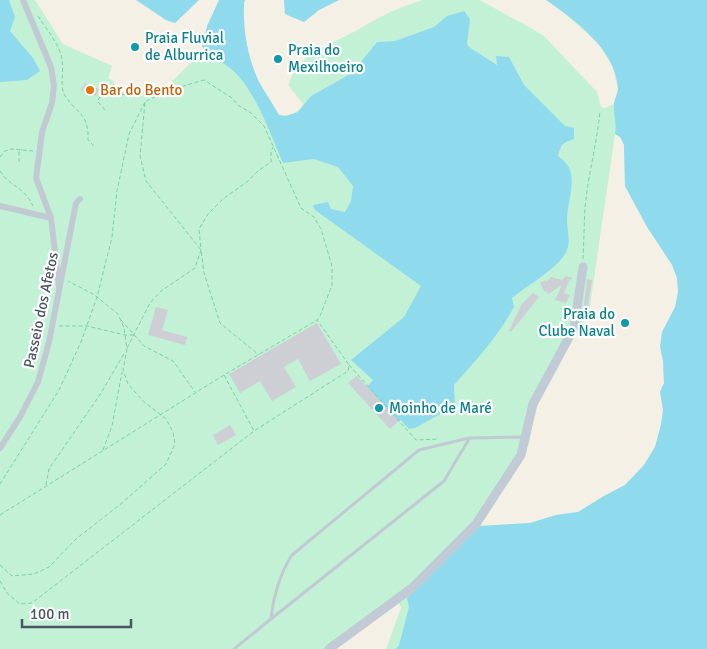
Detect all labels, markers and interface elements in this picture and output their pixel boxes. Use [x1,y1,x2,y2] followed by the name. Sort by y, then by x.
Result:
[145,29,224,64] place label: Praia Fluvial de Alburrica
[129,41,141,53] marker: Praia Fluvial de Alburrica
[288,41,364,76] place label: Praia do Mexilhoeiro
[272,53,284,65] marker: Praia do Mexilhoeiro
[100,81,182,99] place label: Bar do Bento
[84,84,96,96] marker: Bar do Bento
[20,250,62,370] street label: Passeio dos Afetos
[538,305,615,340] place label: Praia do Clube Naval
[619,317,631,329] marker: Praia do Clube Naval
[389,399,492,417] place label: Moinho de Maré
[373,402,385,414] marker: Moinho de Maré
[22,596,131,628] scale bar
[30,605,70,623] text: 100 m

